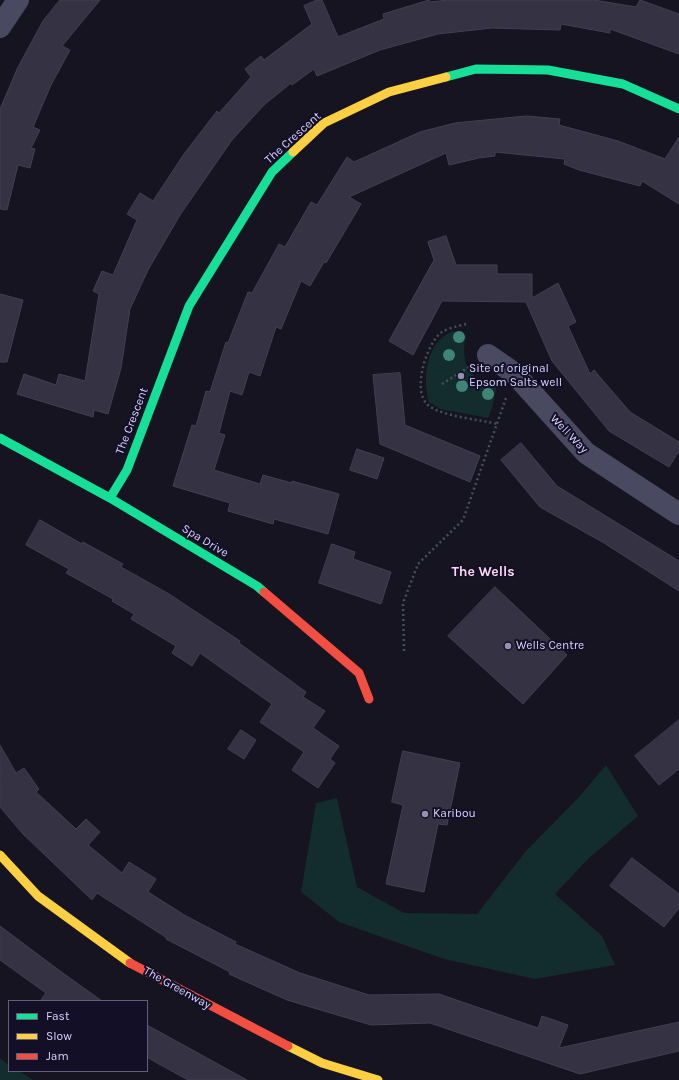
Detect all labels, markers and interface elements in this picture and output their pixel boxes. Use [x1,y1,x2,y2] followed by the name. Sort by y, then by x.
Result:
[262,109,324,167] street label: The Crescent
[469,362,562,390] place label: Site of original Epsom Salts well
[456,371,466,381] marker: Site of original Epsom Salts well
[113,385,151,457] street label: The Crescent
[547,412,591,456] street label: Well Way
[179,522,231,560] street label: Spa Drive
[451,564,515,580] district label: The Wells
[516,639,584,653] place label: Wells Centre
[503,641,513,651] marker: Wells Centre
[433,807,476,821] place label: Karibou
[420,809,430,819] marker: Karibou
[141,964,213,1012] street label: The Greenway
[8,1000,148,1072] legend
[46,1009,69,1023] text: Fast
[46,1029,72,1043] text: Slow
[46,1049,69,1063] text: Jam

